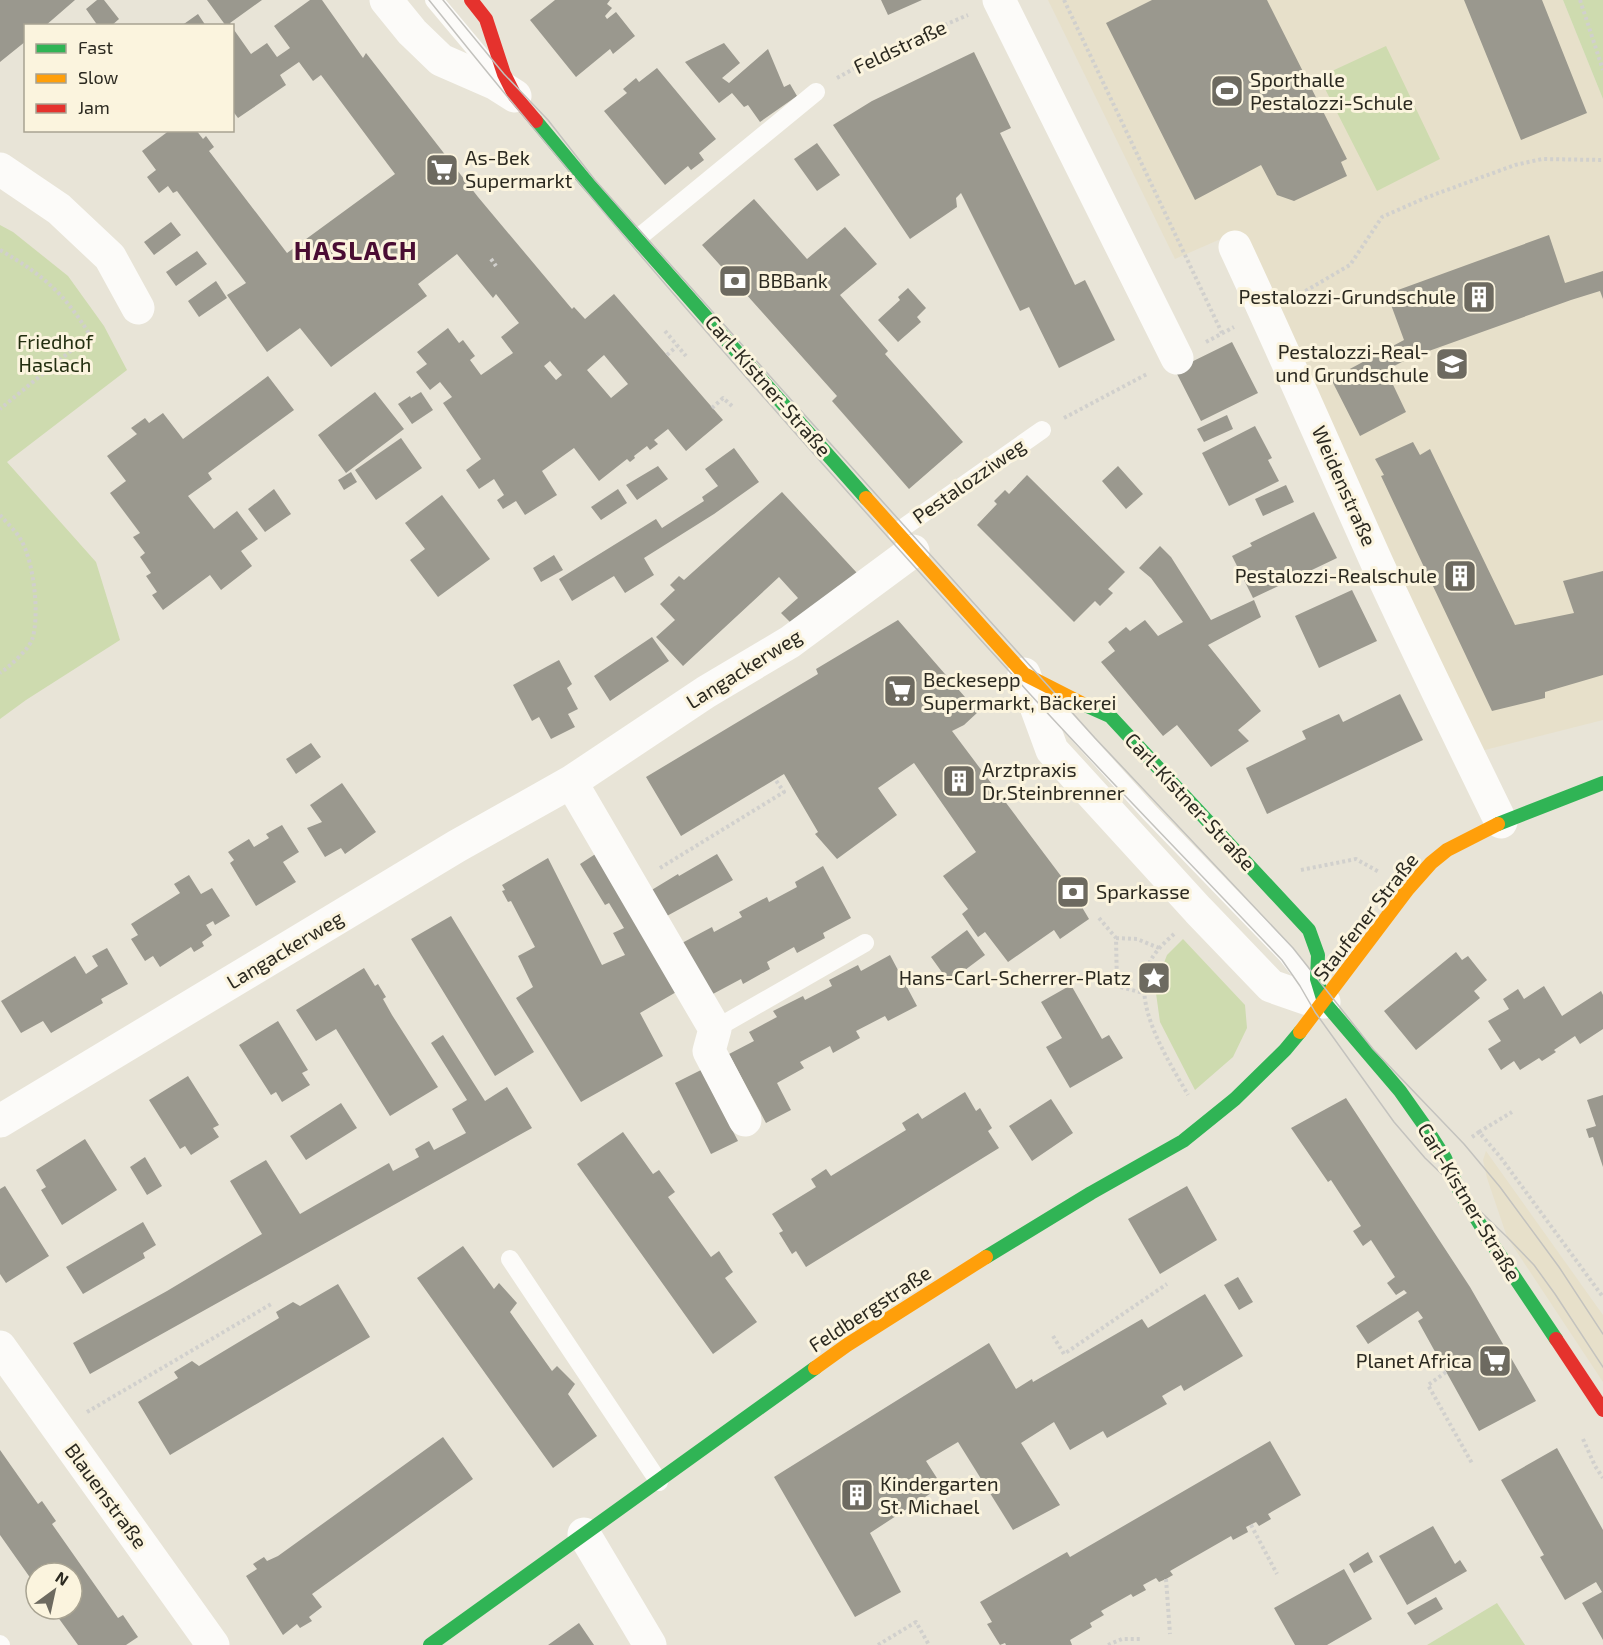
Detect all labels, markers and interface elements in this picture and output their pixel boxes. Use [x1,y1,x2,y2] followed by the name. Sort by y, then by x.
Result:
[849,14,950,78] street label: Feldstraße
[24,24,234,132] legend
[78,36,113,58] text: Fast
[78,66,119,88] text: Slow
[1250,67,1413,114] place label: Sporthalle Pestalozzi-Schule
[1209,73,1245,109] sports icon: Sporthalle Pestalozzi-Schule
[78,96,110,118] text: Jam
[465,145,573,192] place label: As-Bek Supermarkt
[424,152,460,188] supermarket icon: As-Bek Supermarkt
[294,234,418,265] district label: HASLACH
[717,263,753,299] bank icon: BBBank
[758,268,828,292] place label: BBBank
[1461,279,1497,315] building icon: Pestalozzi-Grundschule
[1239,284,1456,308] place label: Pestalozzi-Grundschule
[701,310,837,461] street label: Carl-Kistner-Straße
[17,329,93,376] park label: Friedhof Haslach
[1275,339,1429,386] place label: Pestalozzi-Real- und Grundschule
[1434,346,1470,382] school or university icon: Pestalozzi-Real- und Grundschule
[1308,422,1382,549] street label: Weidenstraße
[907,432,1029,528] street label: Pestalozziweg
[1442,558,1478,594] building icon: Pestalozzi-Realschule
[1235,563,1437,587] place label: Pestalozzi-Realschule
[681,623,806,713] street label: Langackerweg
[923,667,1117,714] place label: Beckesepp Supermarkt, Bäckerei
[882,673,918,709] supermarket icon: Beckesepp Supermarkt, Bäckerei
[1121,727,1261,875] street label: Carl-Kistner-Straße
[982,757,1125,804] place label: Arztpraxis Dr.Steinbrenner
[941,763,977,799] building icon: Arztpraxis Dr.Steinbrenner
[1308,848,1423,985] street label: Staufener Straße
[1055,874,1091,910] bank icon: Sparkasse
[1096,879,1190,903] place label: Sparkasse
[222,905,347,993] street label: Langackerweg
[1136,960,1172,996] place icon: Hans-Carl-Scherrer-Platz
[899,965,1131,989] place label: Hans-Carl-Scherrer-Platz
[1413,1118,1526,1285] street label: Carl-Kistner-Straße
[804,1260,935,1357] street label: Feldbergstraße
[1477,1343,1513,1379] supermarket icon: Planet Africa
[1356,1348,1472,1372] place label: Planet Africa
[61,1438,153,1553] street label: Blauenstraße
[880,1471,999,1518] place label: Kindergarten St. Michael
[839,1477,875,1513] building icon: Kindergarten St. Michael
[24,1561,84,1621] north arrow
[52,1567,72,1589] text: N

